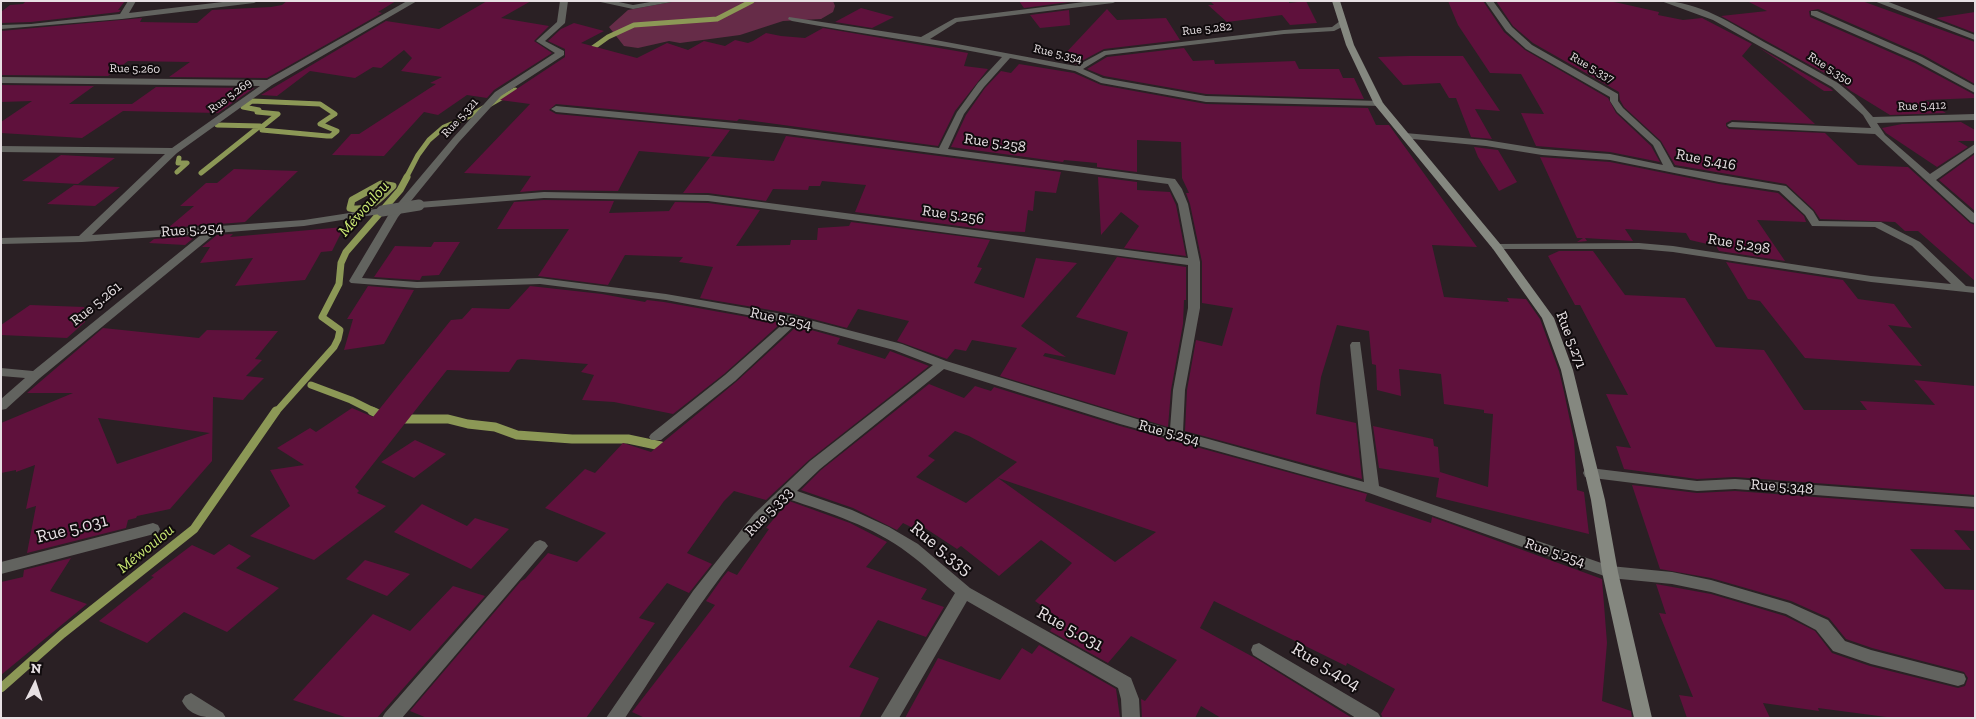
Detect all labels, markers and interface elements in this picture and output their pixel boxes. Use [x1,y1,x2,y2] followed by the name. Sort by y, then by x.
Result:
[1181,19,1233,39] street label: Rue 5.282
[1032,41,1084,67] street label: Rue 5.354
[1805,49,1855,89] street label: Rue 5.350
[1567,50,1617,86] street label: Rue 5.337
[110,61,160,77] street label: Rue 5.260
[206,75,254,117] street label: Rue 5.269
[439,95,481,141] street label: Rue 5.321
[1898,98,1946,114] street label: Rue 5.412
[963,130,1027,156] street label: Rue 5.258
[1674,145,1738,175] street label: Rue 5.416
[335,177,393,241] water label: Méwoulou
[921,202,985,228] street label: Rue 5.256
[160,219,224,241] street label: Rue 5.254
[1707,230,1771,258] street label: Rue 5.298
[67,278,125,330] street label: Rue 5.261
[749,304,813,334] street label: Rue 5.254
[1552,309,1590,371] street label: Rue 5.271
[1137,416,1201,450] street label: Rue 5.254
[1750,476,1814,498] street label: Rue 5.348
[741,484,797,540] street label: Rue 5.333
[34,510,110,548] street label: Rue 5.031
[906,517,976,581] street label: Rue 5.335
[114,520,178,578] water label: Méwoulou
[1523,534,1587,572] street label: Rue 5.254
[1033,602,1107,656] street label: Rue 5.031
[1288,638,1364,696] street label: Rue 5.404
[10,659,60,709] north arrow
[30,660,42,677] text: N

